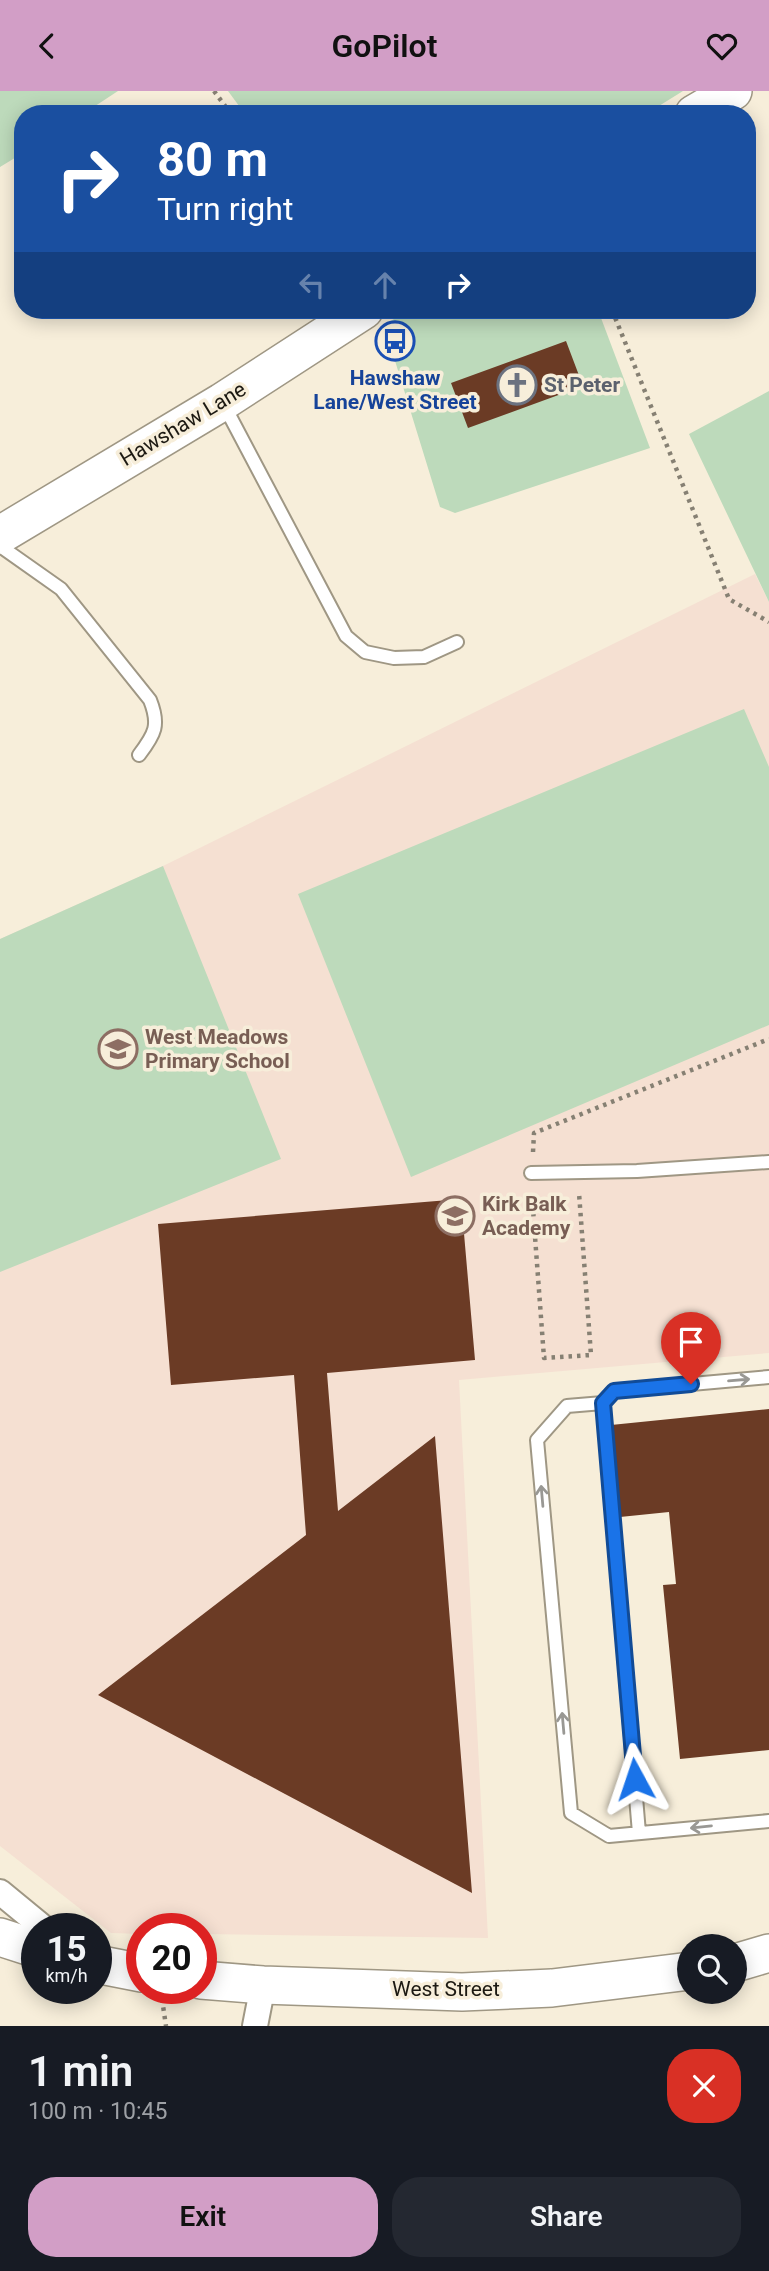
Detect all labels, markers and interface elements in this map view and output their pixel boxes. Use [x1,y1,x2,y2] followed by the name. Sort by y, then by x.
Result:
[28,27,66,65] icon: back
[332,27,437,65] text: GoPilot
[703,27,741,65] icon: heart
[157,131,268,188] text: 80 m
[42,133,133,224] icon: right
[157,190,293,228] text: Turn right
[293,266,331,304] icon: left
[366,266,404,304] icon: ahead
[439,266,477,304] icon: right
[374,320,416,362] bus stop icon: Hawshaw Lane/West Street
[496,364,538,406] church icon: St Peter
[313,366,477,414] place label: Hawshaw Lane/West Street
[544,373,620,397] place label: St Peter
[116,377,250,471] street label: Hawshaw Lane
[145,1025,290,1073] place label: West Meadows Primary School
[97,1028,139,1070] school or university icon: West Meadows Primary School
[482,1192,571,1240] place label: Kirk Balk Academy
[434,1195,476,1237] school or university icon: Kirk Balk Academy
[661,1312,721,1384] pin
[672,1323,710,1361] icon: arrive
[727,1373,750,1386] one-way arrow
[535,1485,548,1508] one-way arrow
[556,1712,569,1735] one-way arrow
[598,1742,672,1816] position arrow
[690,1821,713,1834] one-way arrow
[126,1913,217,2004] speed limit sign: 20
[46,1929,87,1970] text: 15
[677,1934,747,2004] map controls
[677,1934,747,2004] button: search
[45,1965,88,1986] text: km/h
[392,1977,500,2001] street label: West Street
[28,2047,133,2096] text: 1 min
[667,2049,741,2123] button: close
[28,2098,167,2125] text: 100 m · 10:45
[28,2177,378,2257] button: Exit
[392,2177,741,2257] button: Share

